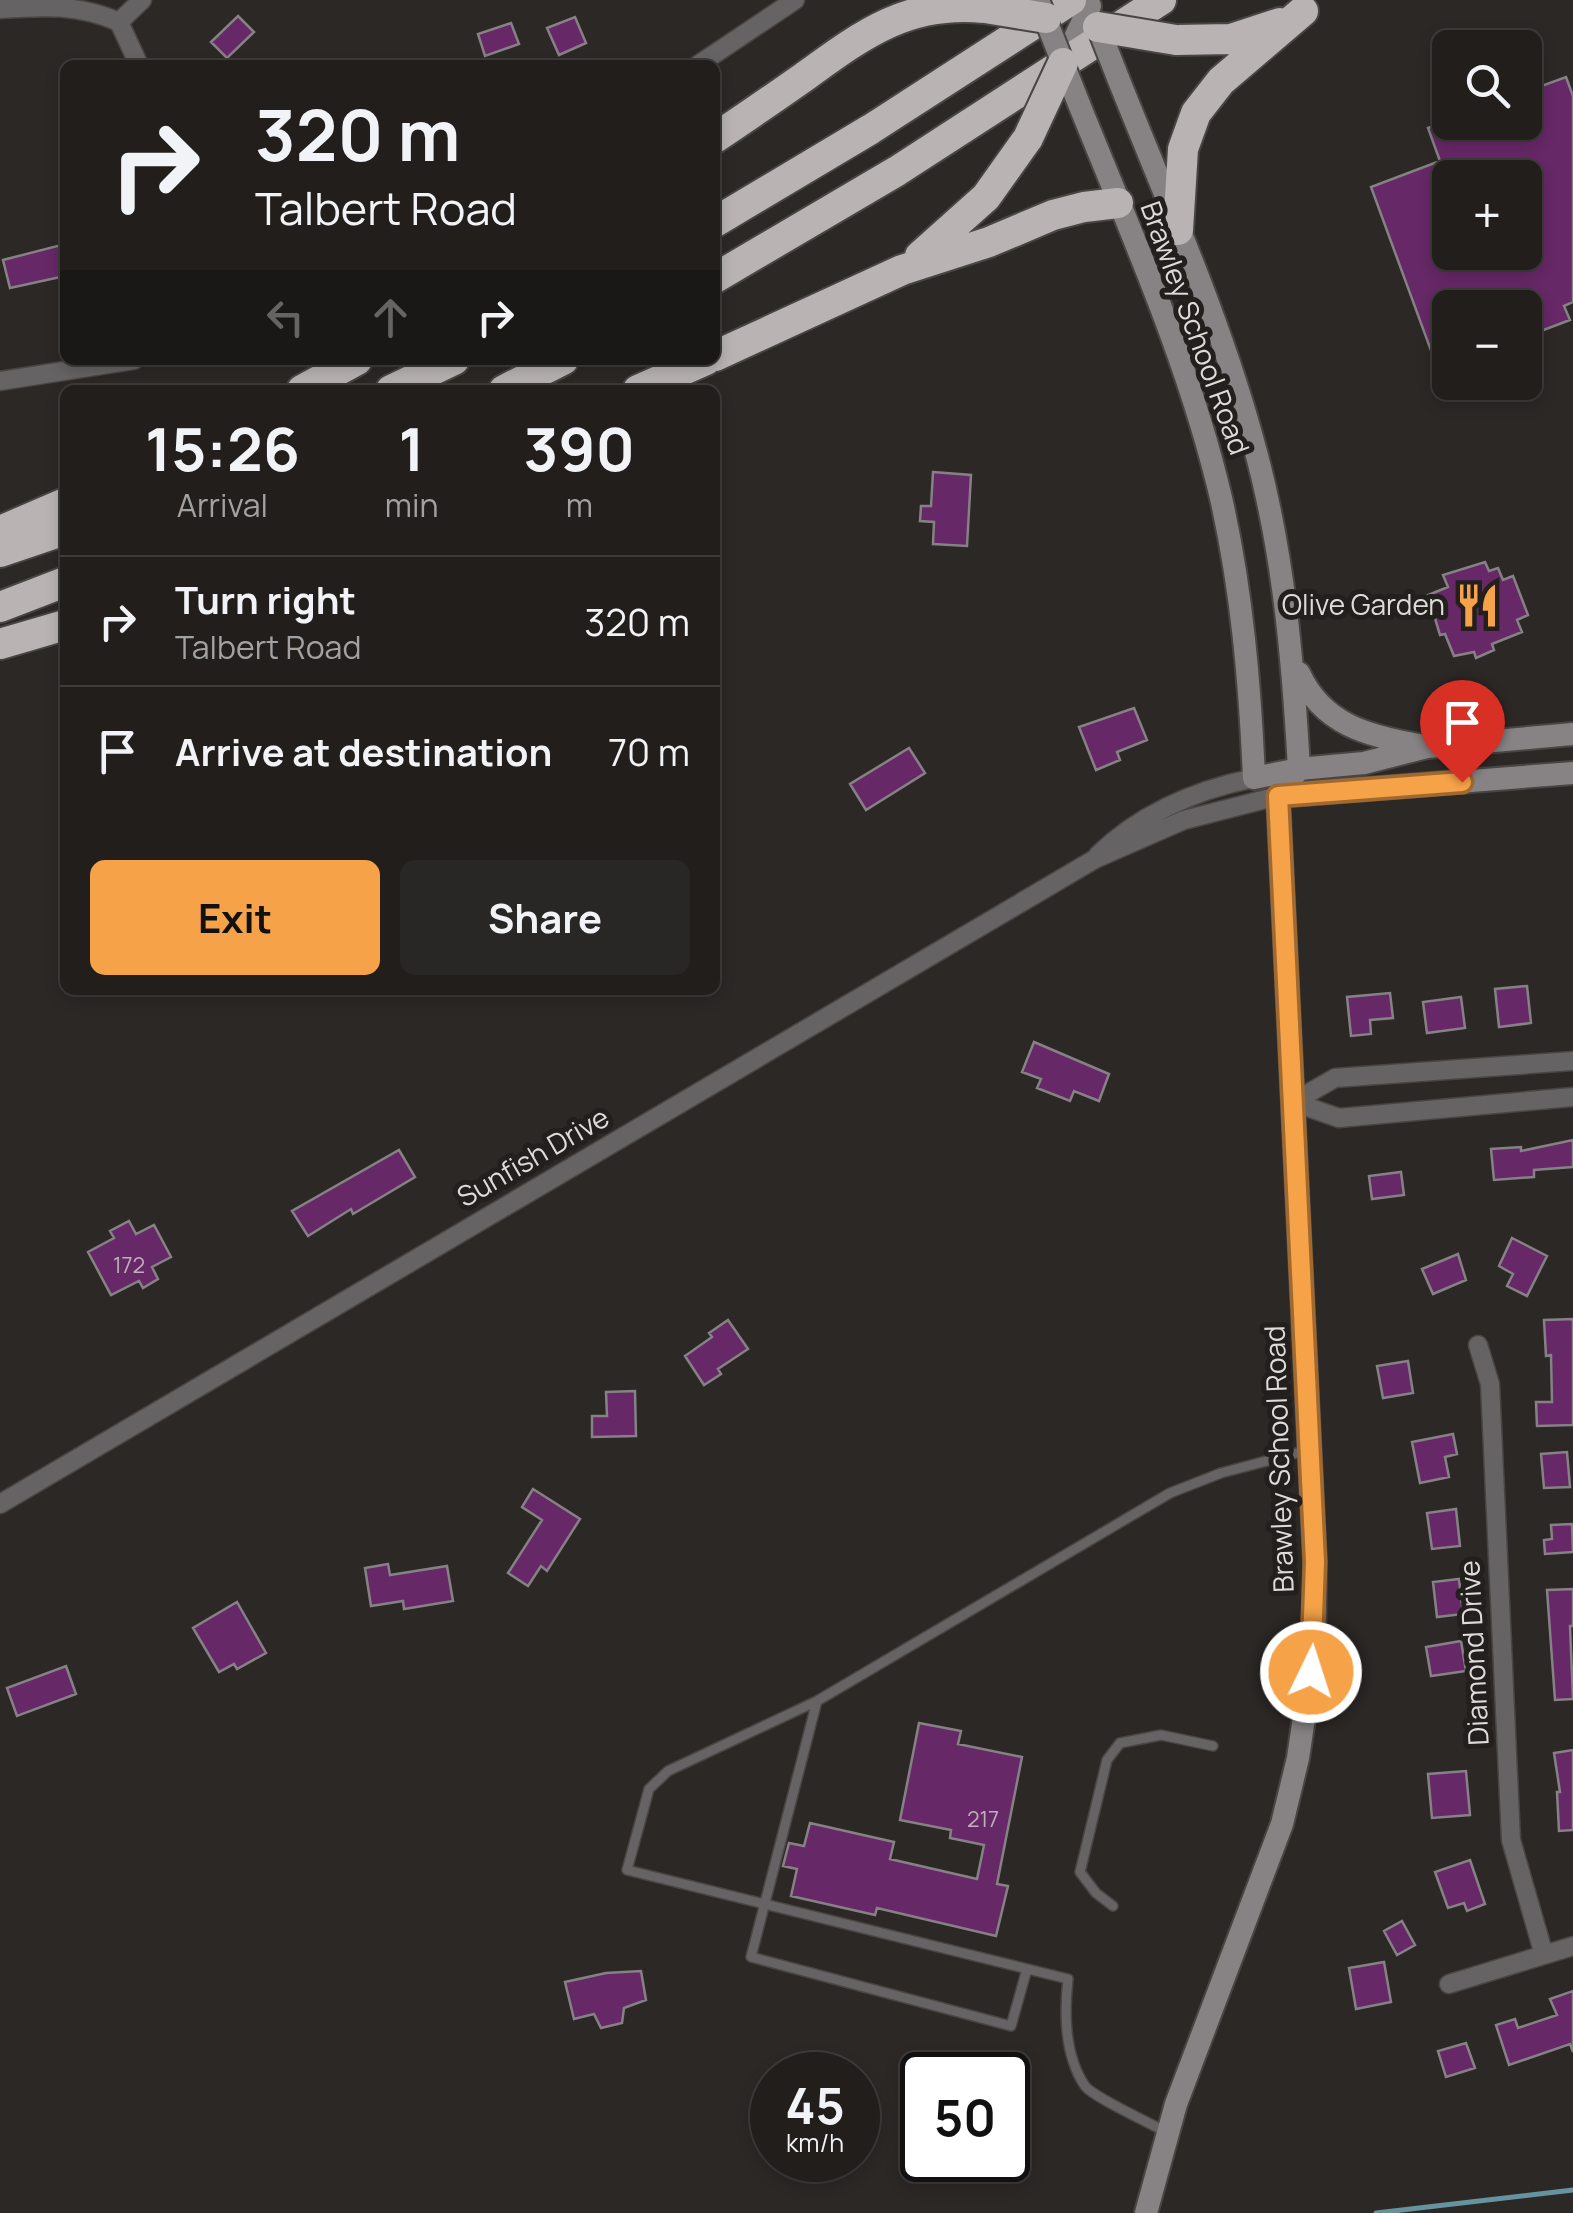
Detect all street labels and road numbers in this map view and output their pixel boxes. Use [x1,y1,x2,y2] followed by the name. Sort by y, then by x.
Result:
[1132,196,1259,460] street label: Brawley School Road
[449,1097,616,1215] street label: Sunfish Drive
[1254,1325,1302,1593] street label: Brawley School Road
[1449,1560,1497,1747] street label: Diamond Drive

